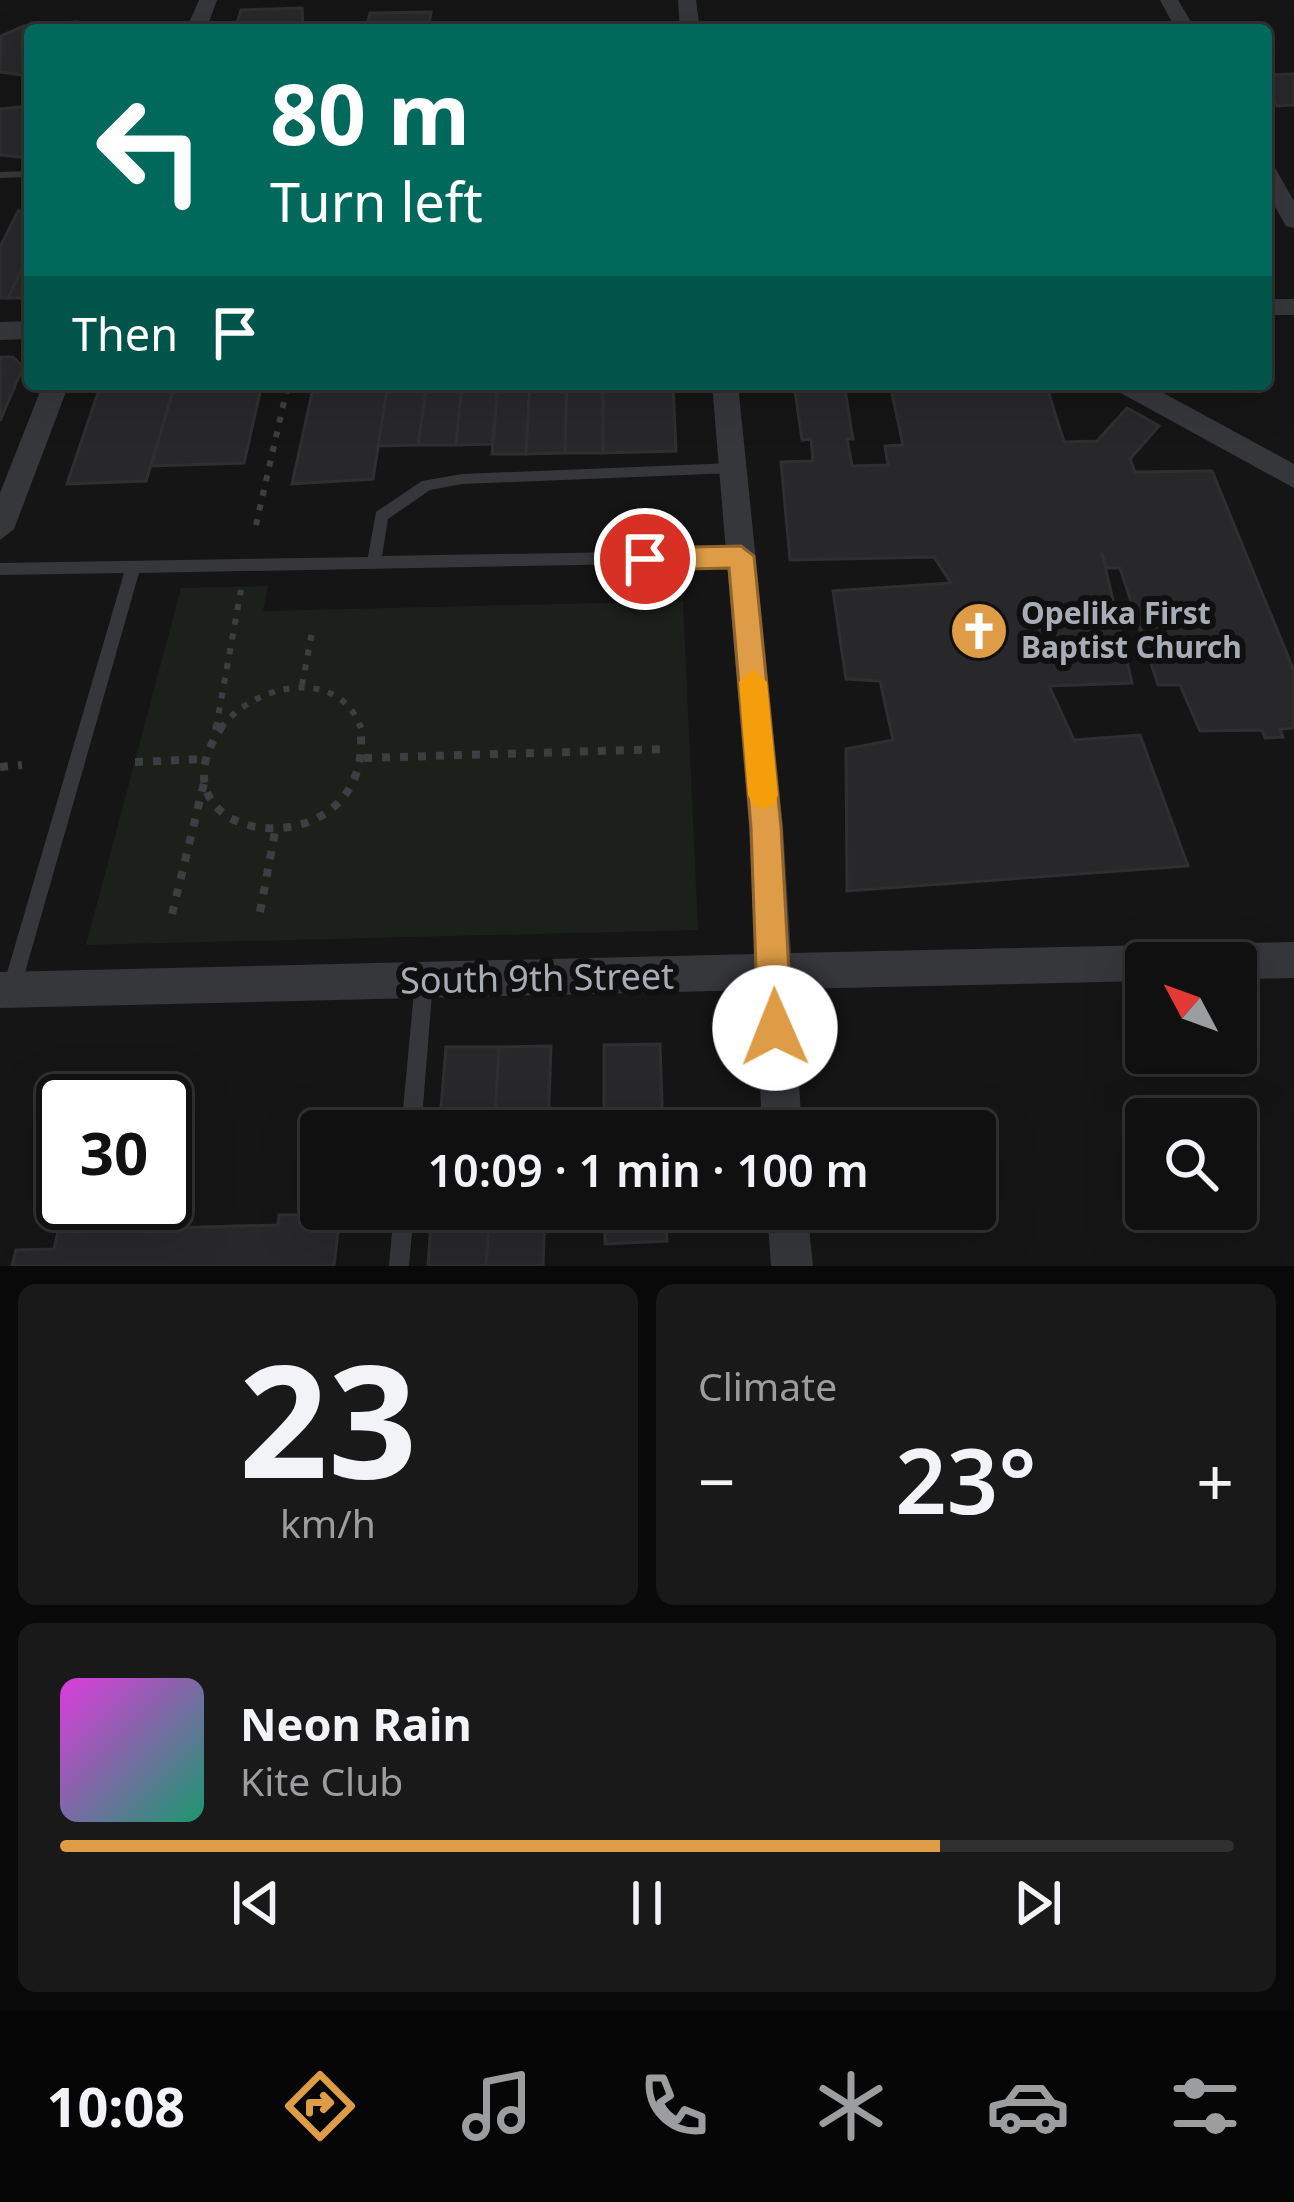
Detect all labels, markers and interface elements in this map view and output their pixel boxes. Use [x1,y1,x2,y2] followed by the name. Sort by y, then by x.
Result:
[270,55,470,170] text: 80 m
[72,72,228,228] icon: left
[270,164,483,238] text: Turn left
[202,300,268,366] icon: arrive
[72,303,178,364] text: Then
[594,508,696,610] pin
[612,526,678,592] icon: arrive
[1021,592,1242,667] place label: Opelika First Baptist Church
[948,600,1010,662] church icon: Opelika First Baptist Church
[1125,942,1257,1074] north arrow
[1125,942,1257,1230] map controls
[400,951,674,1004] street label: South 9th Street
[712,965,838,1091] position arrow
[36,1074,192,1230] speed limit sign: 30
[1125,1098,1257,1230] button: search
[427,1139,869,1200] text: 10:09 · 1 min · 100 m
[239,1311,417,1524] text: 23
[698,1359,837,1412] text: Climate
[895,1418,1037,1540] text: 23°
[698,1435,736,1525] text: −
[1196,1435,1234,1525] text: +
[280,1496,376,1549] text: km/h
[240,1693,472,1754] text: Neon Rain
[240,1754,403,1807] text: Kite Club
[223,1870,289,1936] icon: previous
[614,1870,680,1936] icon: pause
[1005,1870,1071,1936] icon: next
[278,2064,362,2148] icon: directions
[455,2064,539,2148] icon: music
[632,2064,716,2148] icon: phone
[809,2064,893,2148] icon: climate
[986,2064,1070,2148] icon: car
[1163,2064,1247,2148] icon: filters
[47,2069,185,2143] text: 10:08

